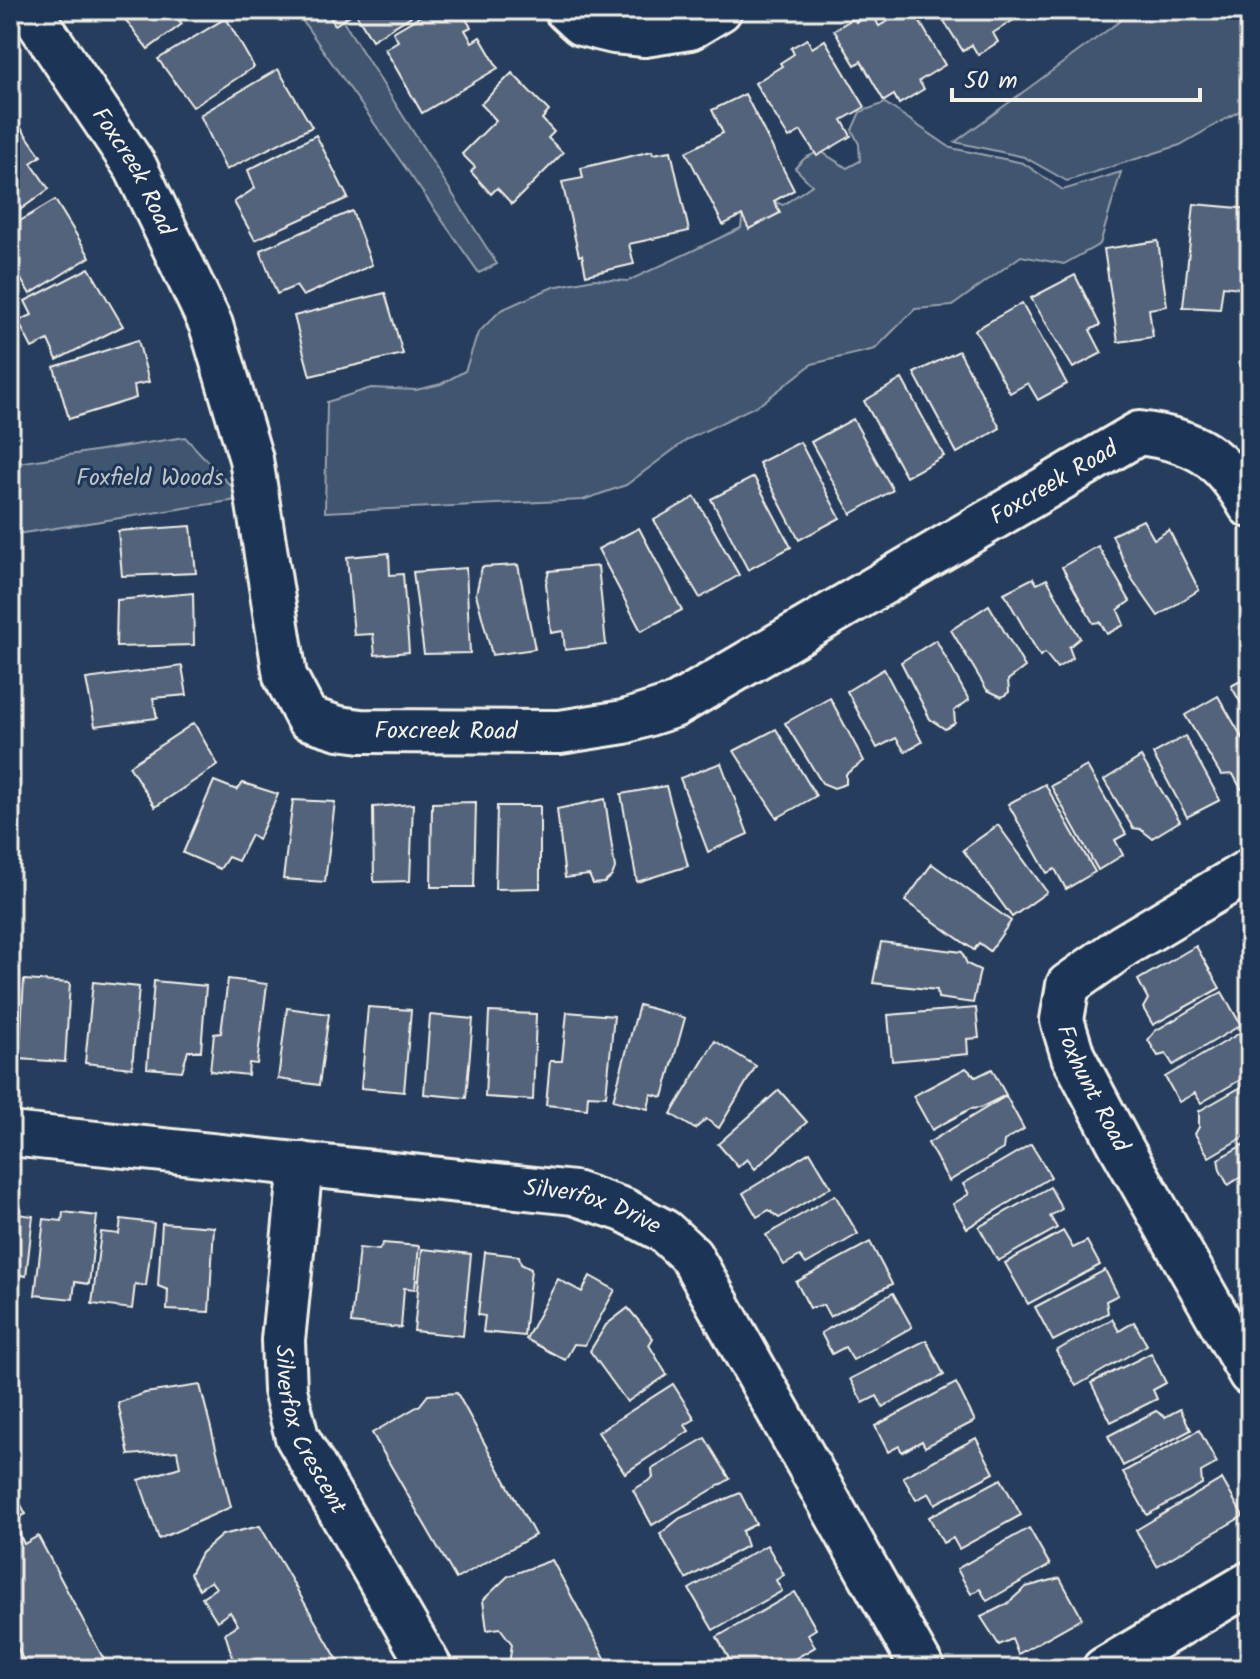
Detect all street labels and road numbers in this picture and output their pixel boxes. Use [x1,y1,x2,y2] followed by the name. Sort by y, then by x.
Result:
[81,99,186,243] street label: Foxcreek Road
[983,429,1127,536] street label: Foxcreek Road
[375,712,519,751] street label: Foxcreek Road
[1045,1020,1140,1160] street label: Foxhunt Road
[522,1168,668,1246] street label: Silverfox Drive
[264,1344,358,1522] street label: Silverfox Crescent

